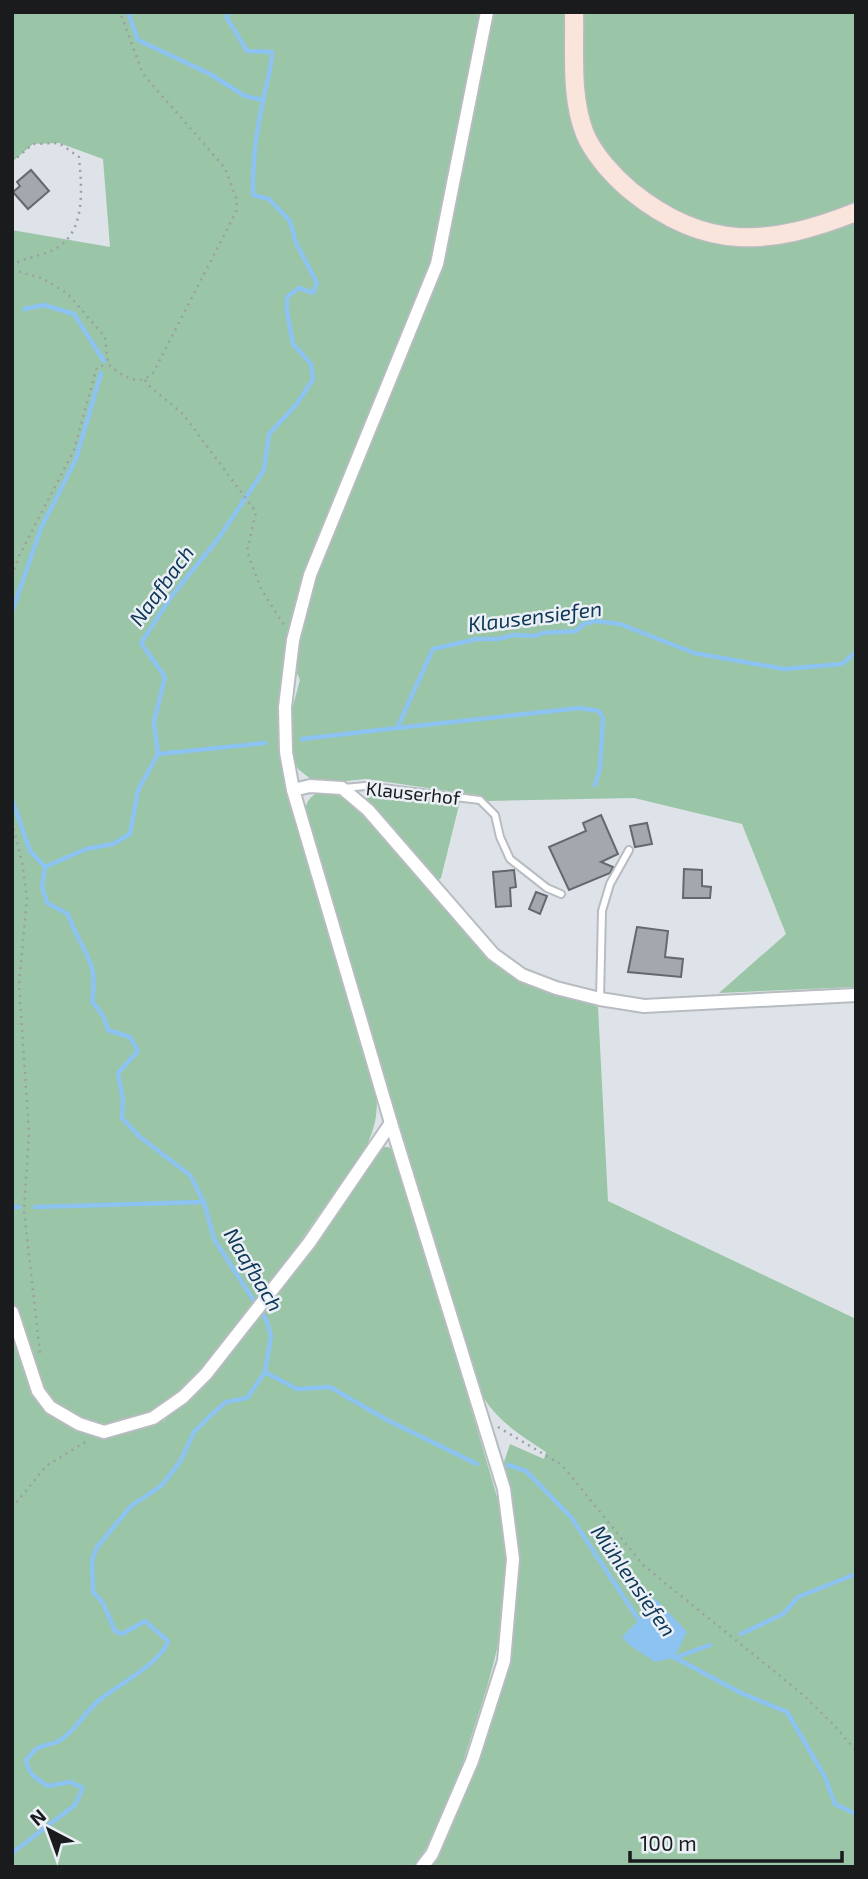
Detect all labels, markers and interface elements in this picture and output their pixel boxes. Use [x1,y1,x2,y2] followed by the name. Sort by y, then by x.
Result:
[123,540,198,630] water label: Naafbach
[466,595,603,636] water label: Klausensiefen
[365,776,462,809] street label: Klauserhof
[220,1223,289,1316] water label: Naafbach
[587,1520,682,1641] water label: Mühlensiefen
[14,1795,84,1865] north arrow
[25,1804,50,1830] text: N
[630,1820,842,1864] scale bar
[640,1830,697,1855] text: 100 m

